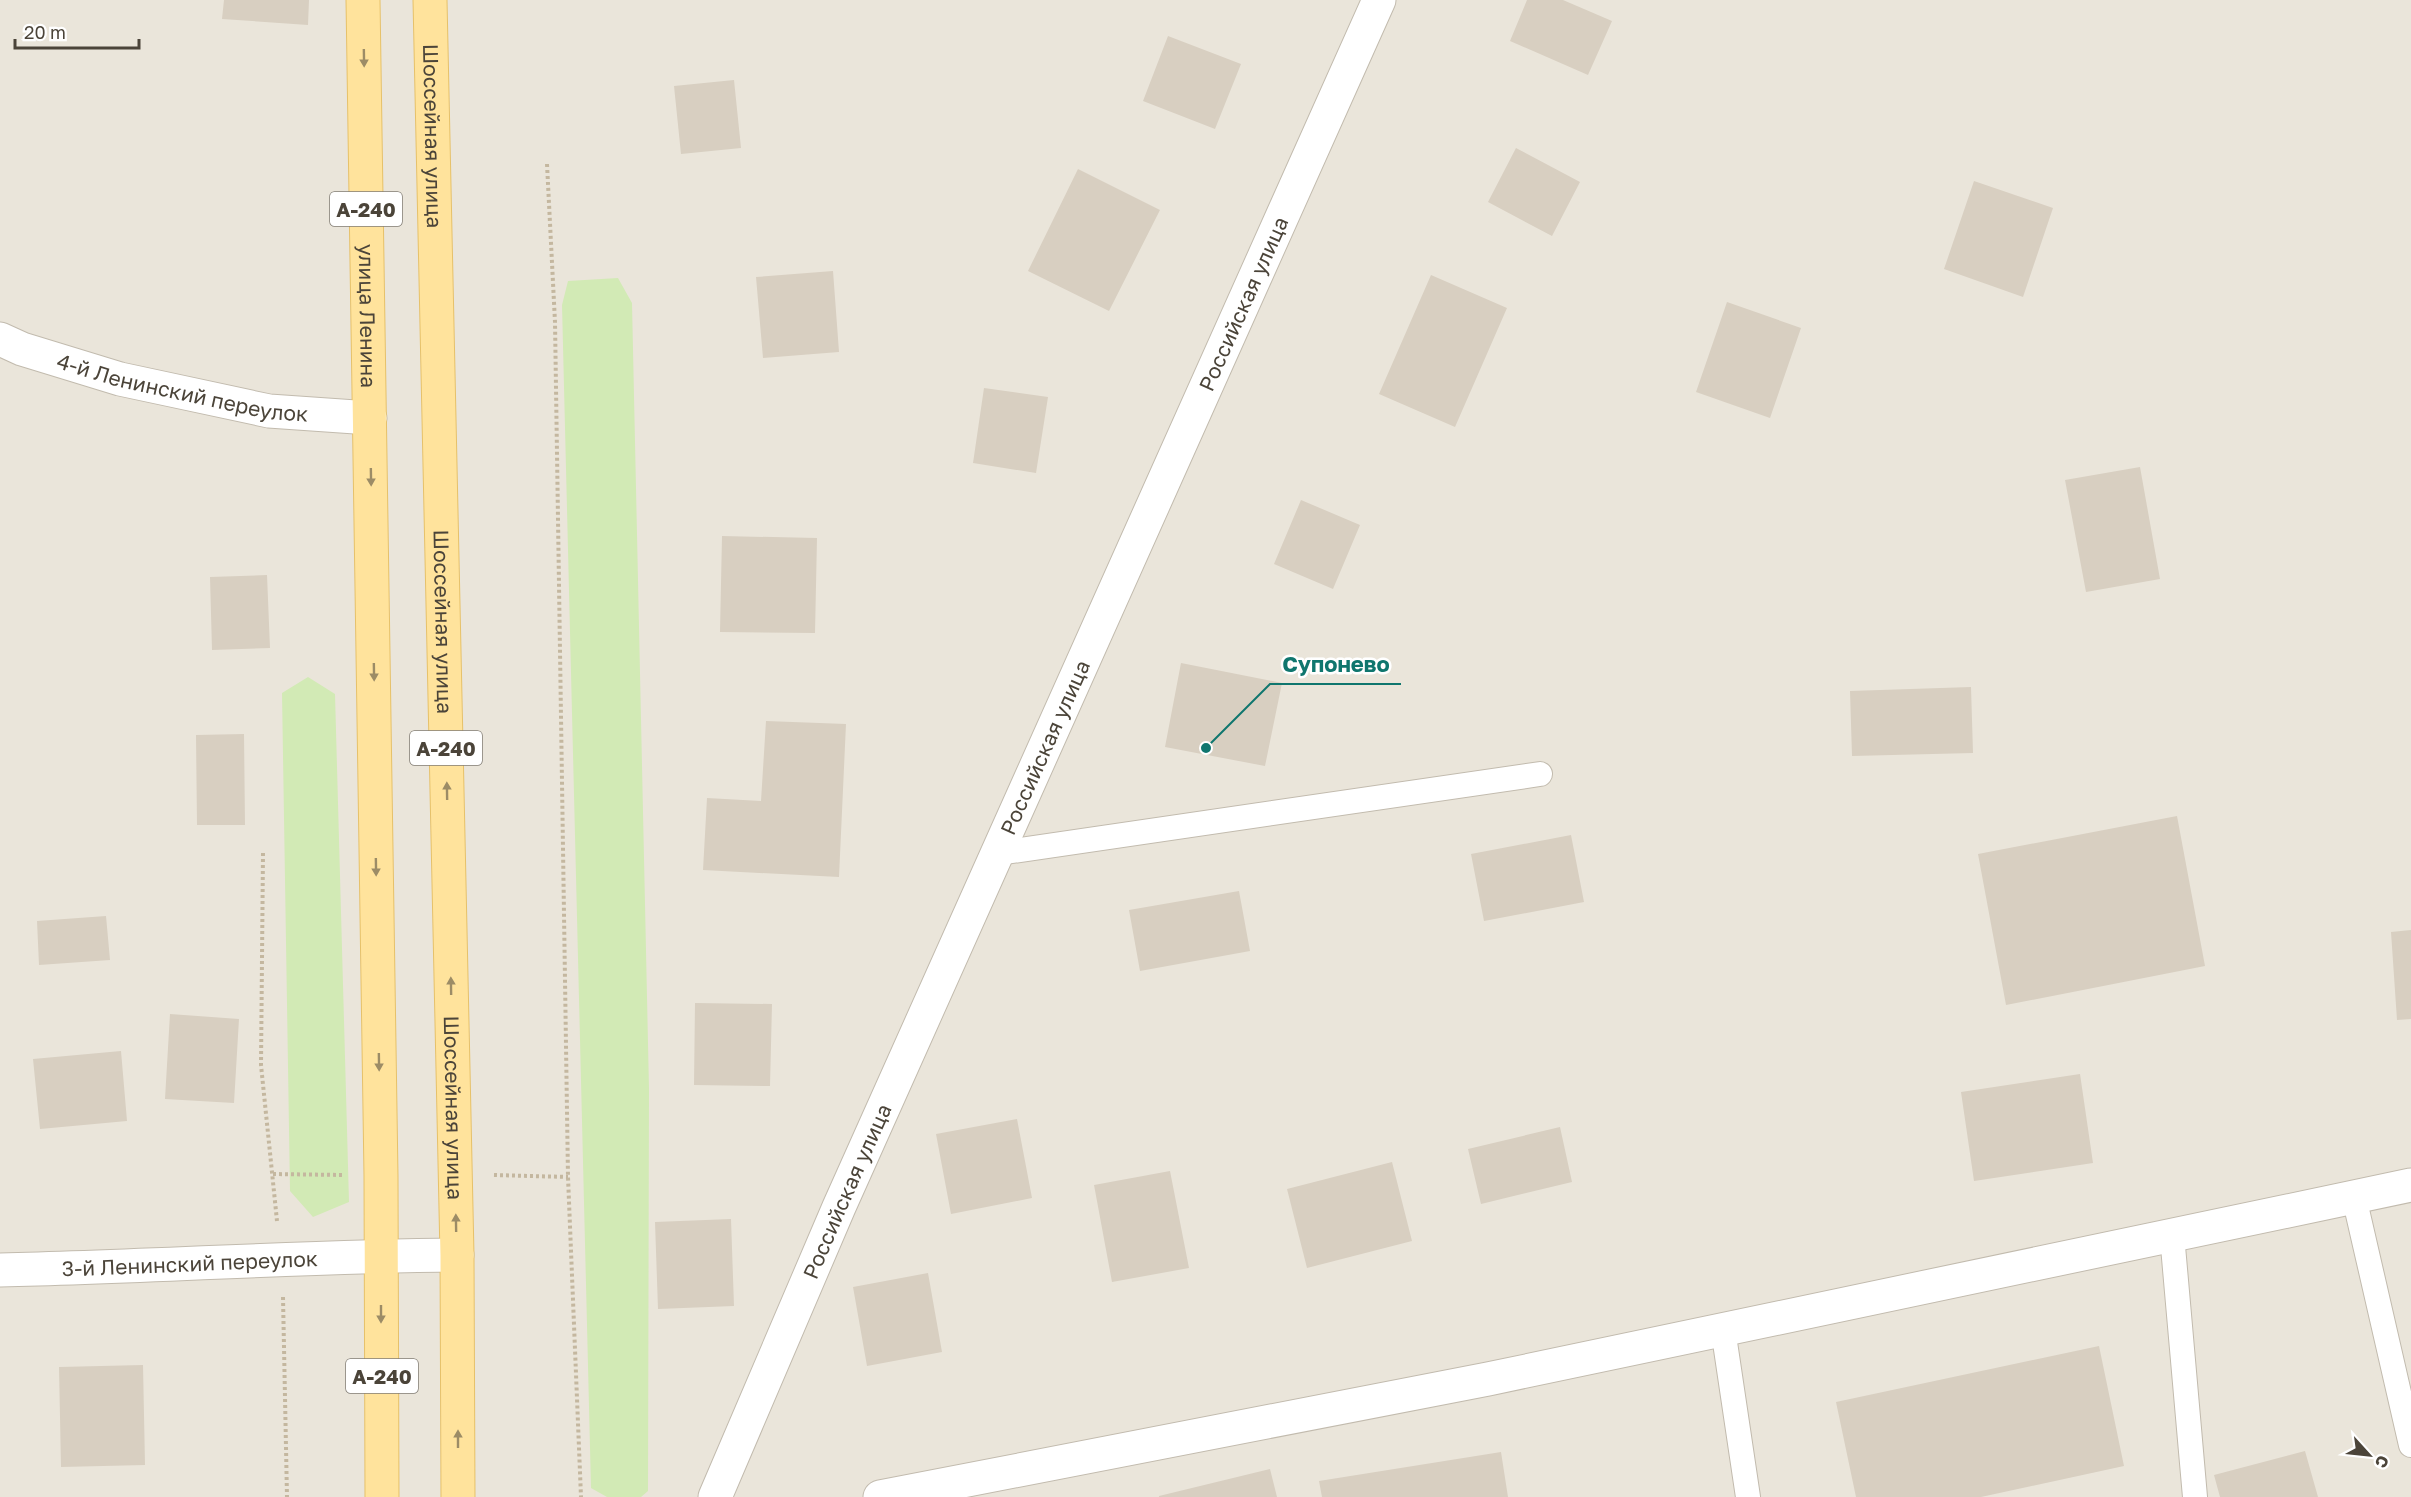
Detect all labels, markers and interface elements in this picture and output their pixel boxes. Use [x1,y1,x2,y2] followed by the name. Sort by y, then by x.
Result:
[15,12,140,50] scale bar
[24,21,66,43] text: 20 m
[418,44,448,228] street label: Шоссейная улица
[359,49,369,68] one-way arrow
[330,192,402,226] road number: А-240
[1193,212,1294,395] street label: Российская улица
[354,244,382,388] street label: улица Ленина
[54,348,309,427] street label: 4-й Ленинский переулок
[366,467,376,486] one-way arrow
[428,529,458,714] street label: Шоссейная улица
[1270,644,1401,684] callout: Супонево
[1282,650,1390,677] text: Супонево
[994,656,1095,839] street label: Российская улица
[369,662,378,681] one-way arrow
[410,731,482,765] road number: А-240
[442,781,452,800] one-way arrow
[372,857,381,876] one-way arrow
[446,976,456,995] one-way arrow
[439,1015,469,1200] street label: Шоссейная улица
[374,1052,384,1071] one-way arrow
[797,1100,897,1283] street label: Российская улица
[451,1213,461,1232] one-way arrow
[61,1245,318,1281] street label: 3-й Ленинский переулок
[376,1304,386,1323] one-way arrow
[346,1359,418,1393] road number: А-240
[2339,1425,2399,1485] north arrow
[453,1429,463,1448] one-way arrow
[2371,1452,2394,1471] text: С

